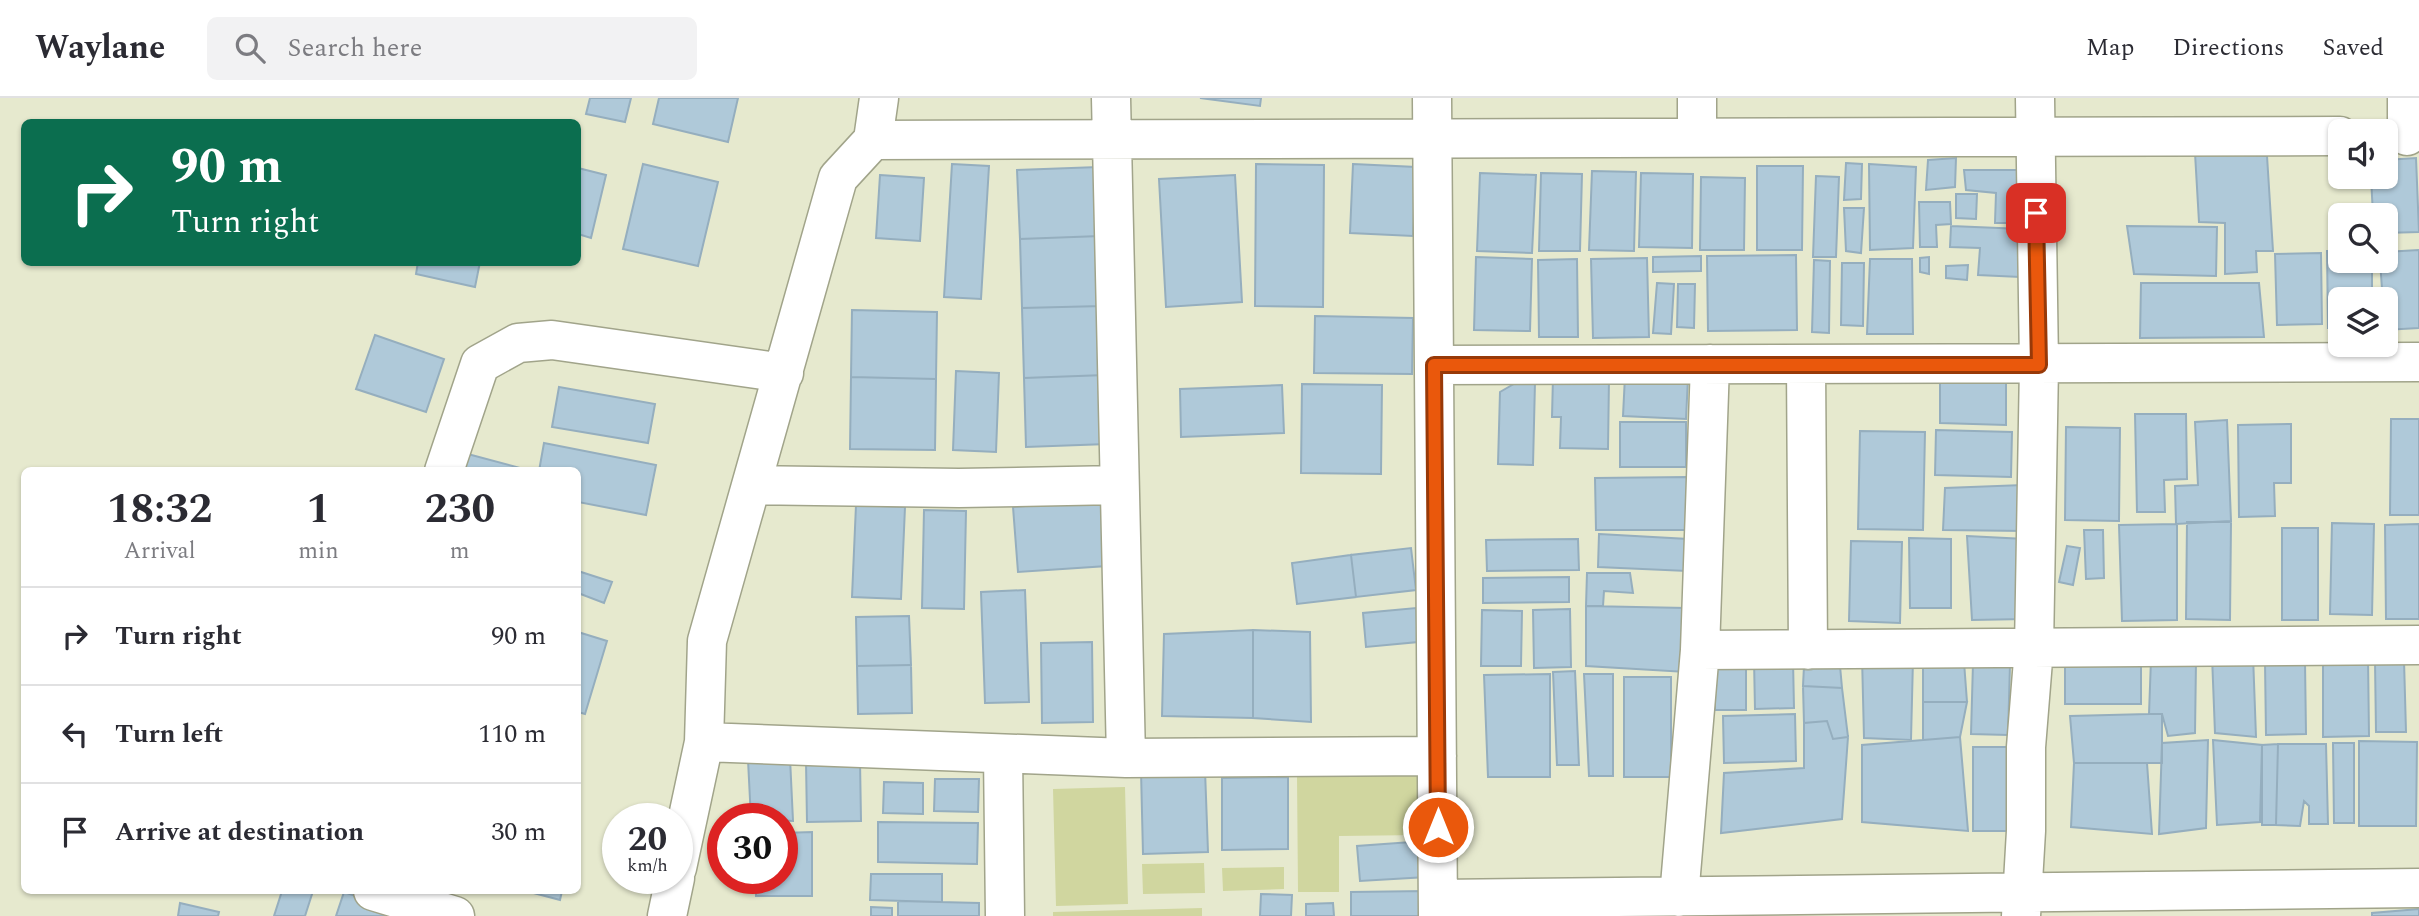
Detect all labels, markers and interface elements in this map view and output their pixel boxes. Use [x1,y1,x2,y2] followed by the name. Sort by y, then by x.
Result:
[207,17,697,80] search box
[35,23,165,73] text: Waylane
[287,28,422,68] text: Search here
[231,29,269,67] icon: search
[2086,30,2134,66] text: Map
[2172,30,2284,66] text: Directions
[2322,30,2384,66] text: Saved
[2328,119,2398,357] map controls
[2328,119,2398,189] button: sound
[171,130,282,205] text: 90 m
[56,147,147,238] icon: right
[2006,183,2066,243] pin
[2017,194,2055,232] icon: arrive
[171,198,319,247] text: Turn right
[2328,203,2398,273] button: search
[2328,287,2398,357] button: layers
[107,478,212,541] text: 18:32
[307,478,330,541] text: 1
[424,478,495,541] text: 230
[124,534,195,569] text: Arrival
[298,534,339,569] text: min
[450,534,470,569] text: m
[115,616,242,656] text: Turn right
[491,616,546,656] text: 90 m
[56,617,94,655] icon: right
[115,714,223,754] text: Turn left
[478,714,546,754] text: 110 m
[56,715,94,753] icon: left
[1401,790,1475,864] position arrow
[707,803,798,894] speed limit sign: 30
[115,812,364,852] text: Arrive at destination
[491,812,546,852] text: 30 m
[56,813,94,851] icon: arrive
[628,813,667,866] text: 20
[627,852,668,879] text: km/h

